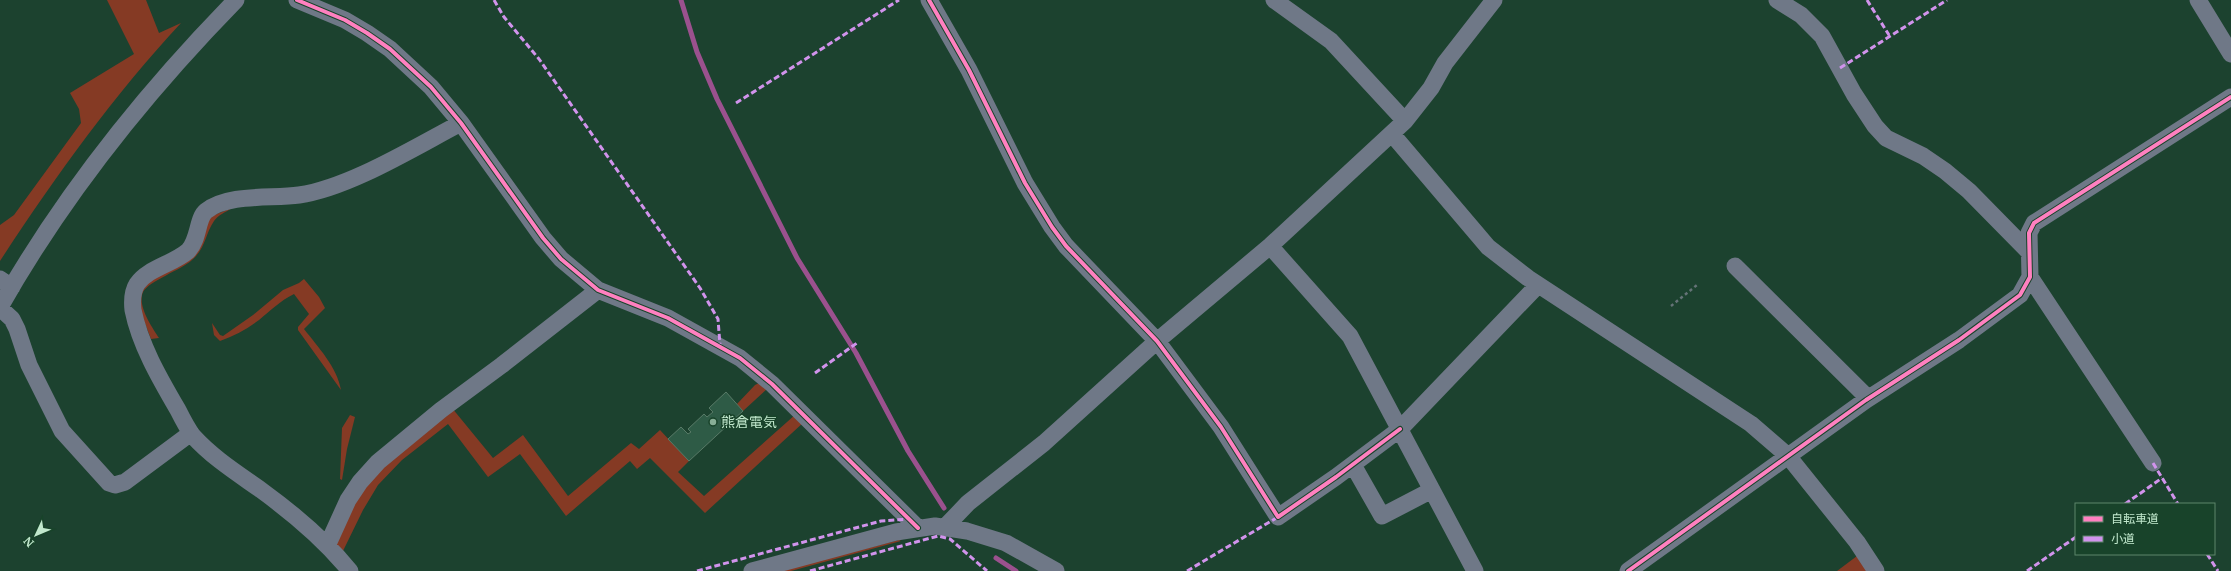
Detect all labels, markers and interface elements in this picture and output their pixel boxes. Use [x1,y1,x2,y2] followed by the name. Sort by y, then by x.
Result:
[721,413,777,431] place label: 熊倉電気
[708,417,718,427] marker: 熊倉電気
[2075,503,2215,555] legend
[2111,511,2159,526] text: 自転車道
[16,515,56,555] north arrow
[2111,531,2135,546] text: 小道
[21,534,37,550] text: N

